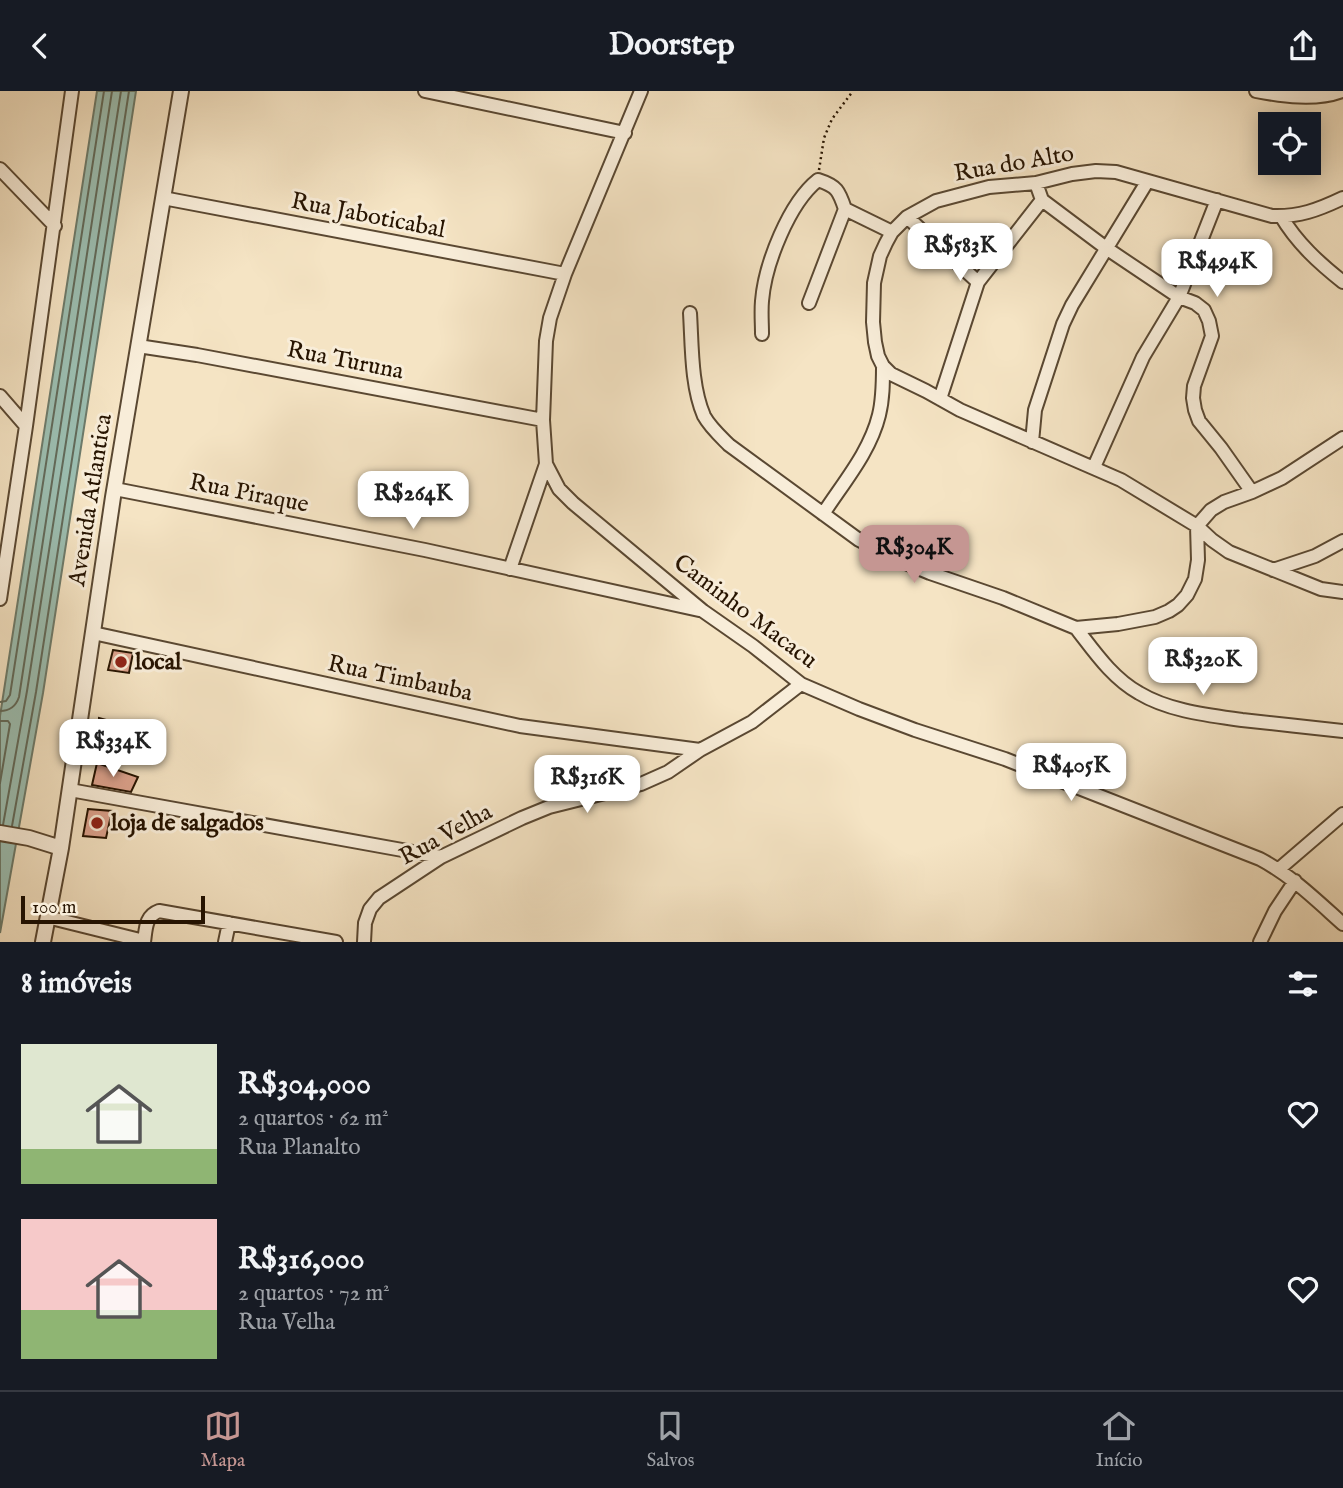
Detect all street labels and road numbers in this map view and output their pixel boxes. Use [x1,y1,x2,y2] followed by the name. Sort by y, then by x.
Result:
[952,138,1076,190] street label: Rua do Alto
[288,186,448,246] street label: Rua Jaboticabal
[284,334,407,388] street label: Rua Turuna
[62,411,120,589] street label: Avenida Atlantica
[187,467,311,521] street label: Rua Piraque
[667,548,823,676] street label: Caminho Macacu
[325,649,476,710] street label: Rua Timbauba
[394,797,498,873] street label: Rua Velha

